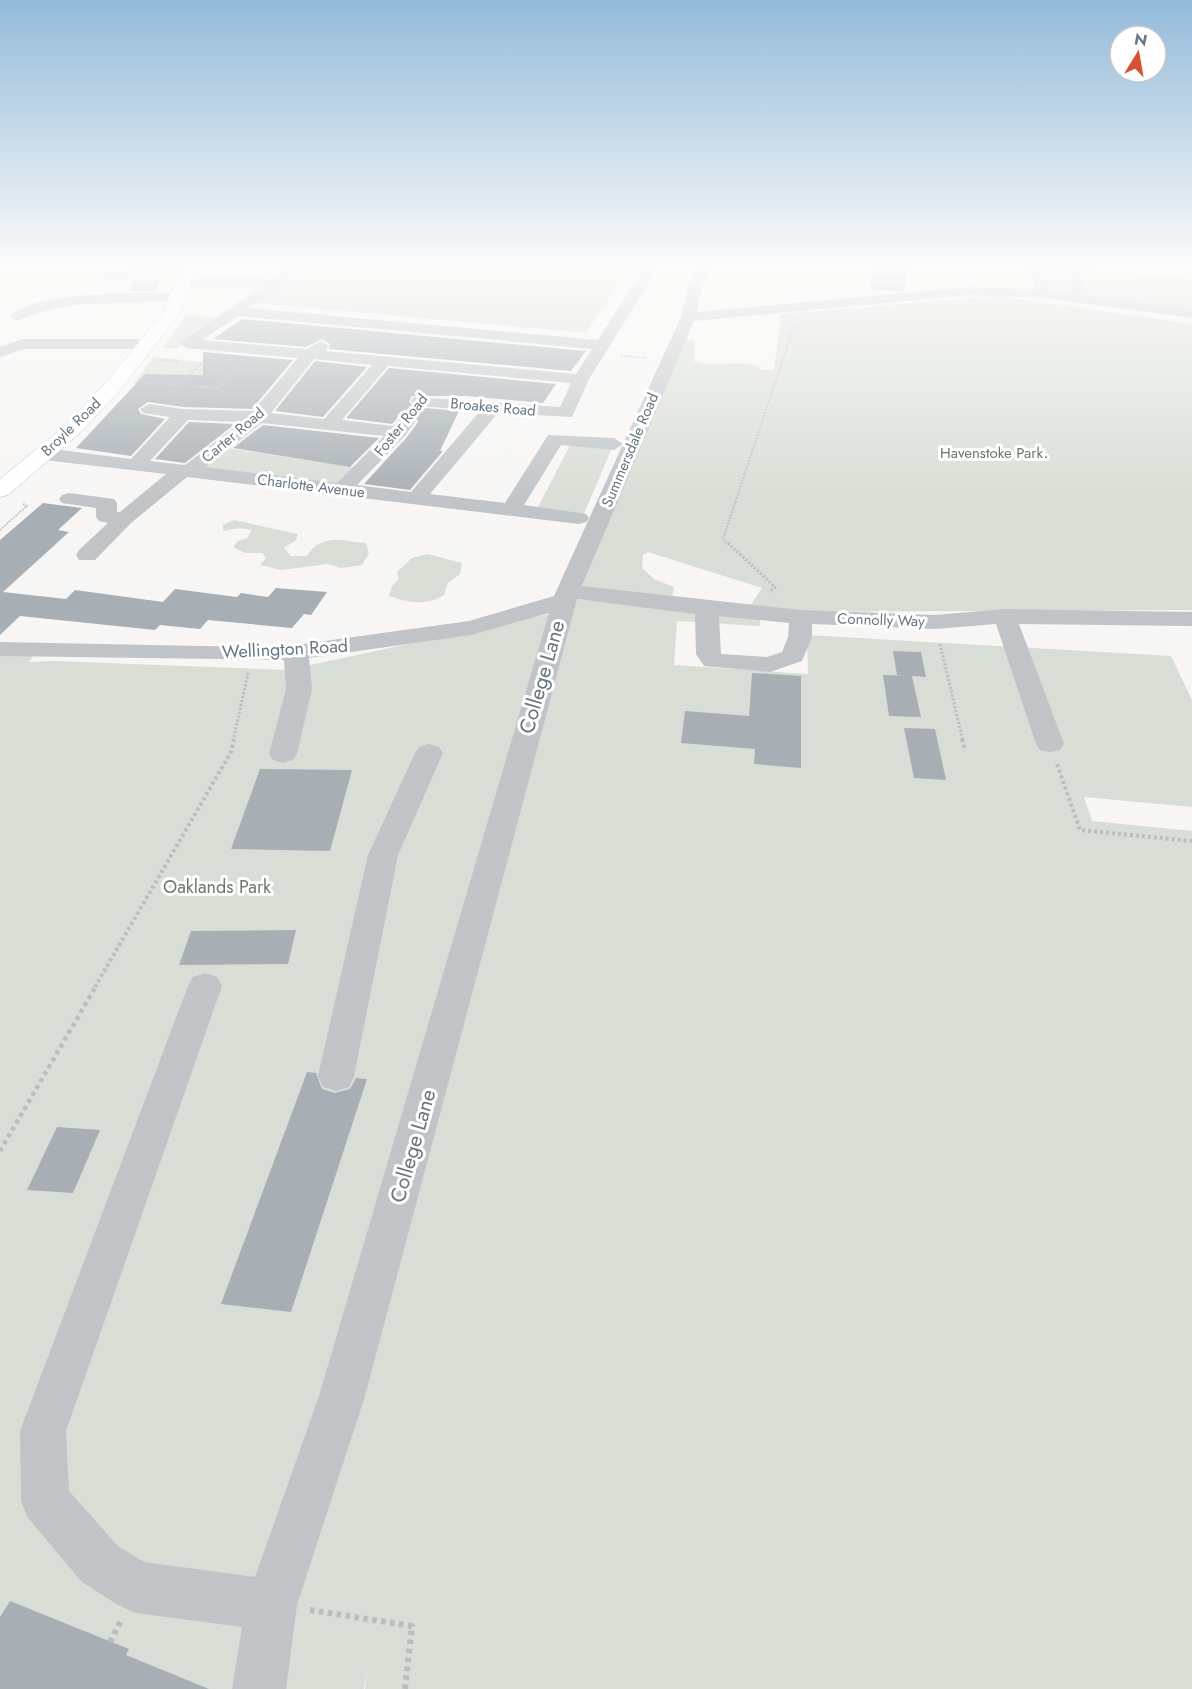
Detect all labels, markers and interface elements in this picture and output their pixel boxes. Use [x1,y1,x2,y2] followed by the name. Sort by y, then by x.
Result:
[1108,24,1168,84] north arrow
[1132,27,1149,52] text: N
[369,389,433,461] street label: Foster Road
[596,389,664,511] street label: Summersdale Road
[449,392,537,422] street label: Broakes Road
[36,393,106,461] street label: Broyle Road
[197,402,269,468] street label: Carter Road
[940,442,1048,464] park label: Havenstoke Park.
[256,468,366,504] street label: Charlotte Avenue
[837,607,926,633] street label: Connolly Way
[511,617,573,737] street label: College Lane
[221,633,349,665] street label: Wellington Road
[163,874,271,900] park label: Oaklands Park
[382,1086,444,1206] street label: College Lane

